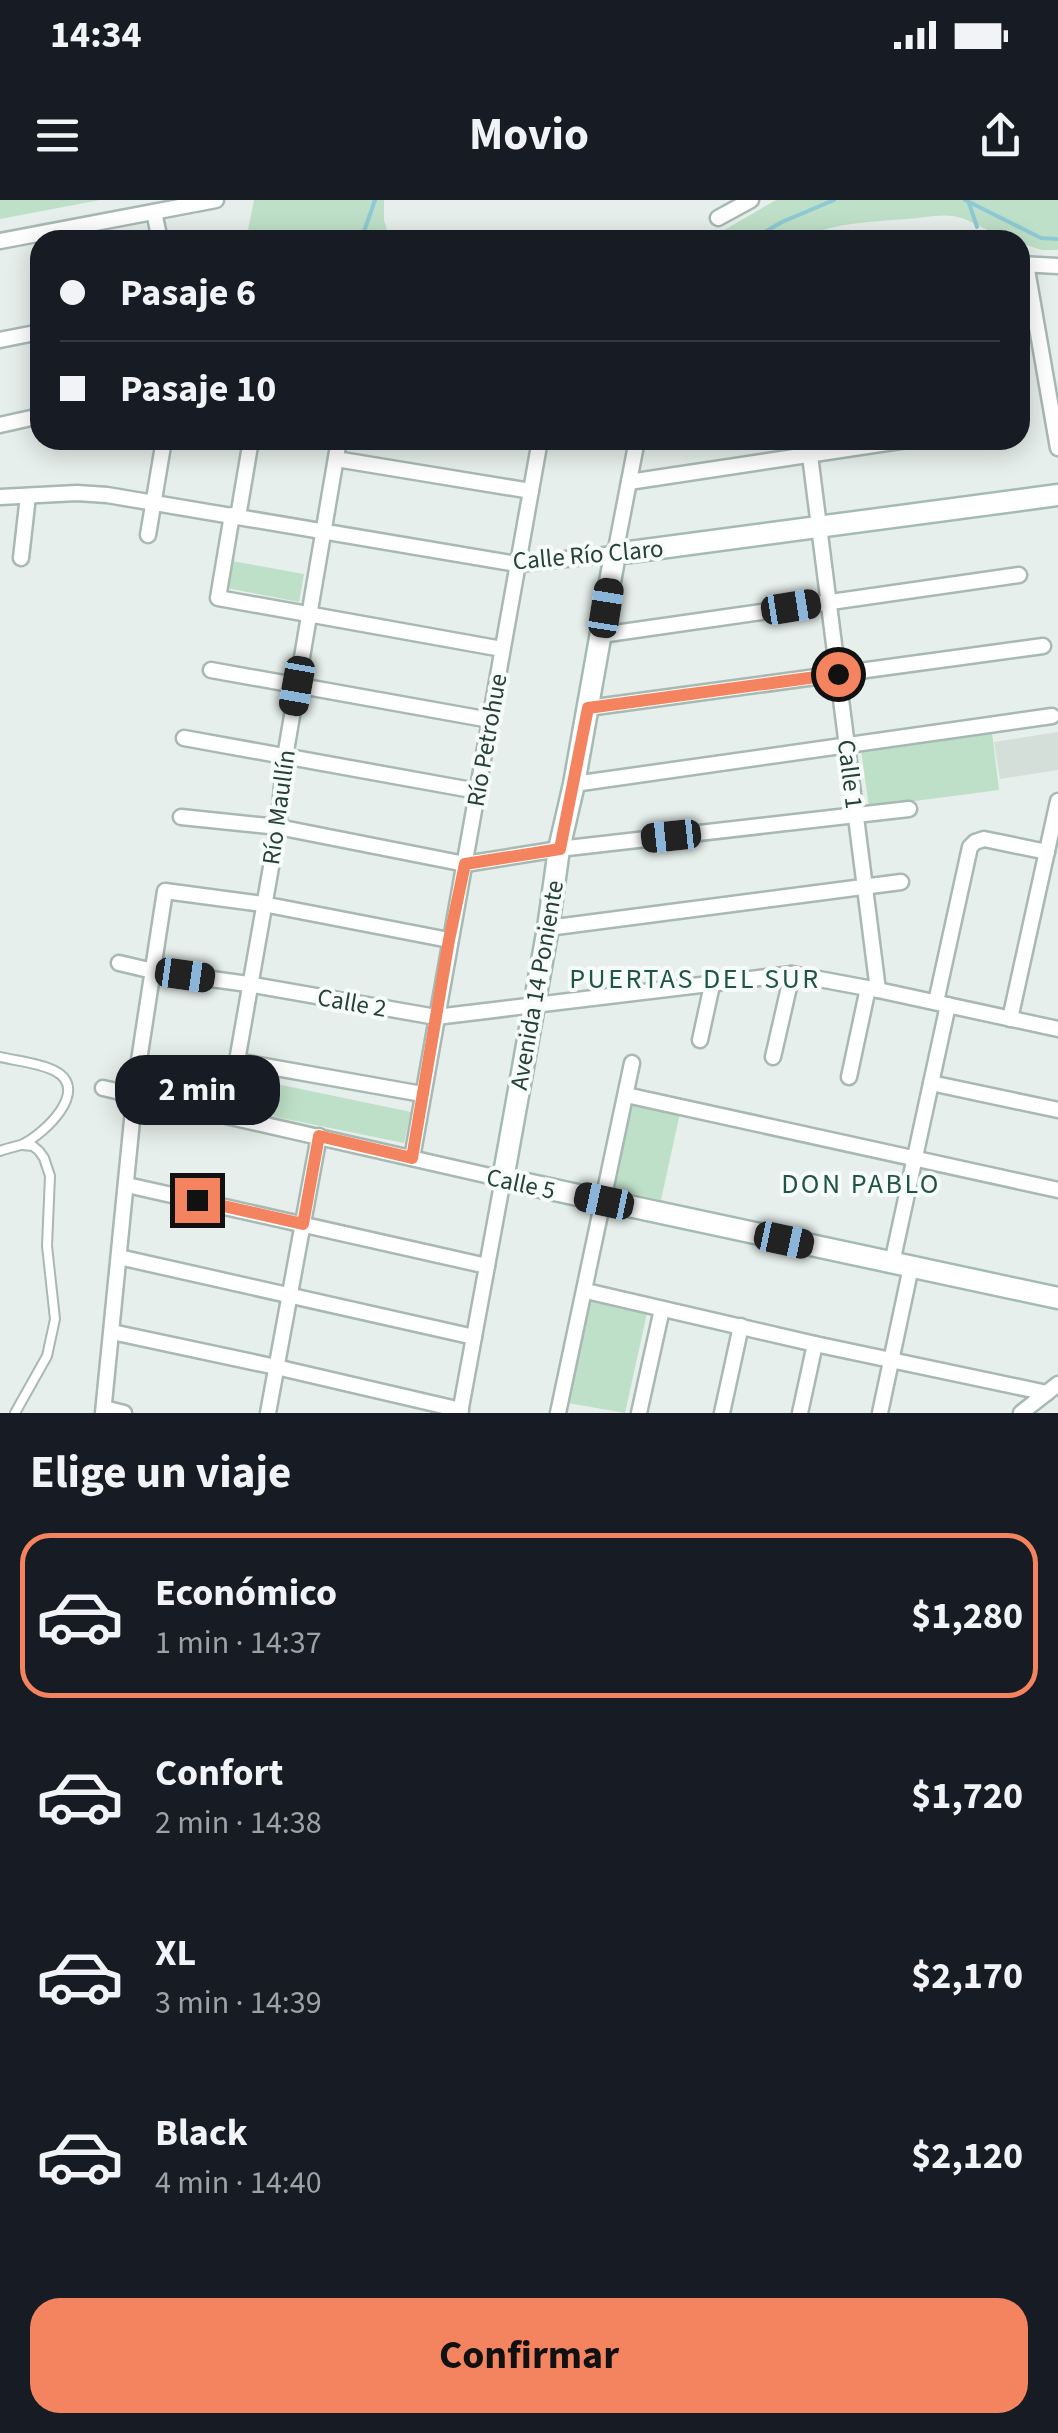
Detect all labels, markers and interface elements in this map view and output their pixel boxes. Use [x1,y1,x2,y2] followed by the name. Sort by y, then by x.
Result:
[50,8,142,62] text: 14:34
[469,103,589,167] text: Movio
[30,108,85,163] icon: menu
[973,108,1028,163] icon: share
[120,266,256,320] text: Pasaje 6
[120,362,276,416] text: Pasaje 10
[511,530,665,580] street label: Calle Río Claro
[586,576,626,640] car
[759,587,823,627] car
[816,652,861,697] route start
[277,654,317,718] car
[458,671,516,810] street label: Río Petrohue
[828,737,872,811] street label: Calle 1
[253,747,305,867] street label: Río Maullín
[640,818,702,854] car
[501,878,573,1093] street label: Avenida 14 Poniente
[153,956,217,994] car
[569,959,821,999] district label: PUERTAS DEL SUR
[315,979,389,1027] street label: Calle 2
[114,1055,280,1125] callout: 2 min
[159,1067,236,1113] text: 2 min
[483,1159,559,1209] street label: Calle 5
[781,1164,941,1204] district label: DON PABLO
[175,1178,220,1223] route end
[572,1180,636,1222] car
[752,1219,816,1261] car
[30,1441,291,1505] text: Elige un viaje
[155,1566,337,1620] text: Económico
[35,1571,125,1661] icon: car
[911,1589,1023,1643] text: $1,280
[155,1620,322,1666] text: 1 min · 14:37
[155,1746,283,1800] text: Confort
[35,1751,125,1841] icon: car
[911,1769,1023,1823] text: $1,720
[155,1800,322,1846] text: 2 min · 14:38
[155,1926,196,1980] text: XL
[35,1931,125,2021] icon: car
[911,1949,1023,2003] text: $2,170
[155,1980,322,2026] text: 3 min · 14:39
[155,2106,248,2160] text: Black
[35,2111,125,2201] icon: car
[911,2129,1023,2183] text: $2,120
[155,2160,322,2206] text: 4 min · 14:40
[30,2298,1028,2413] button: Confirmar

